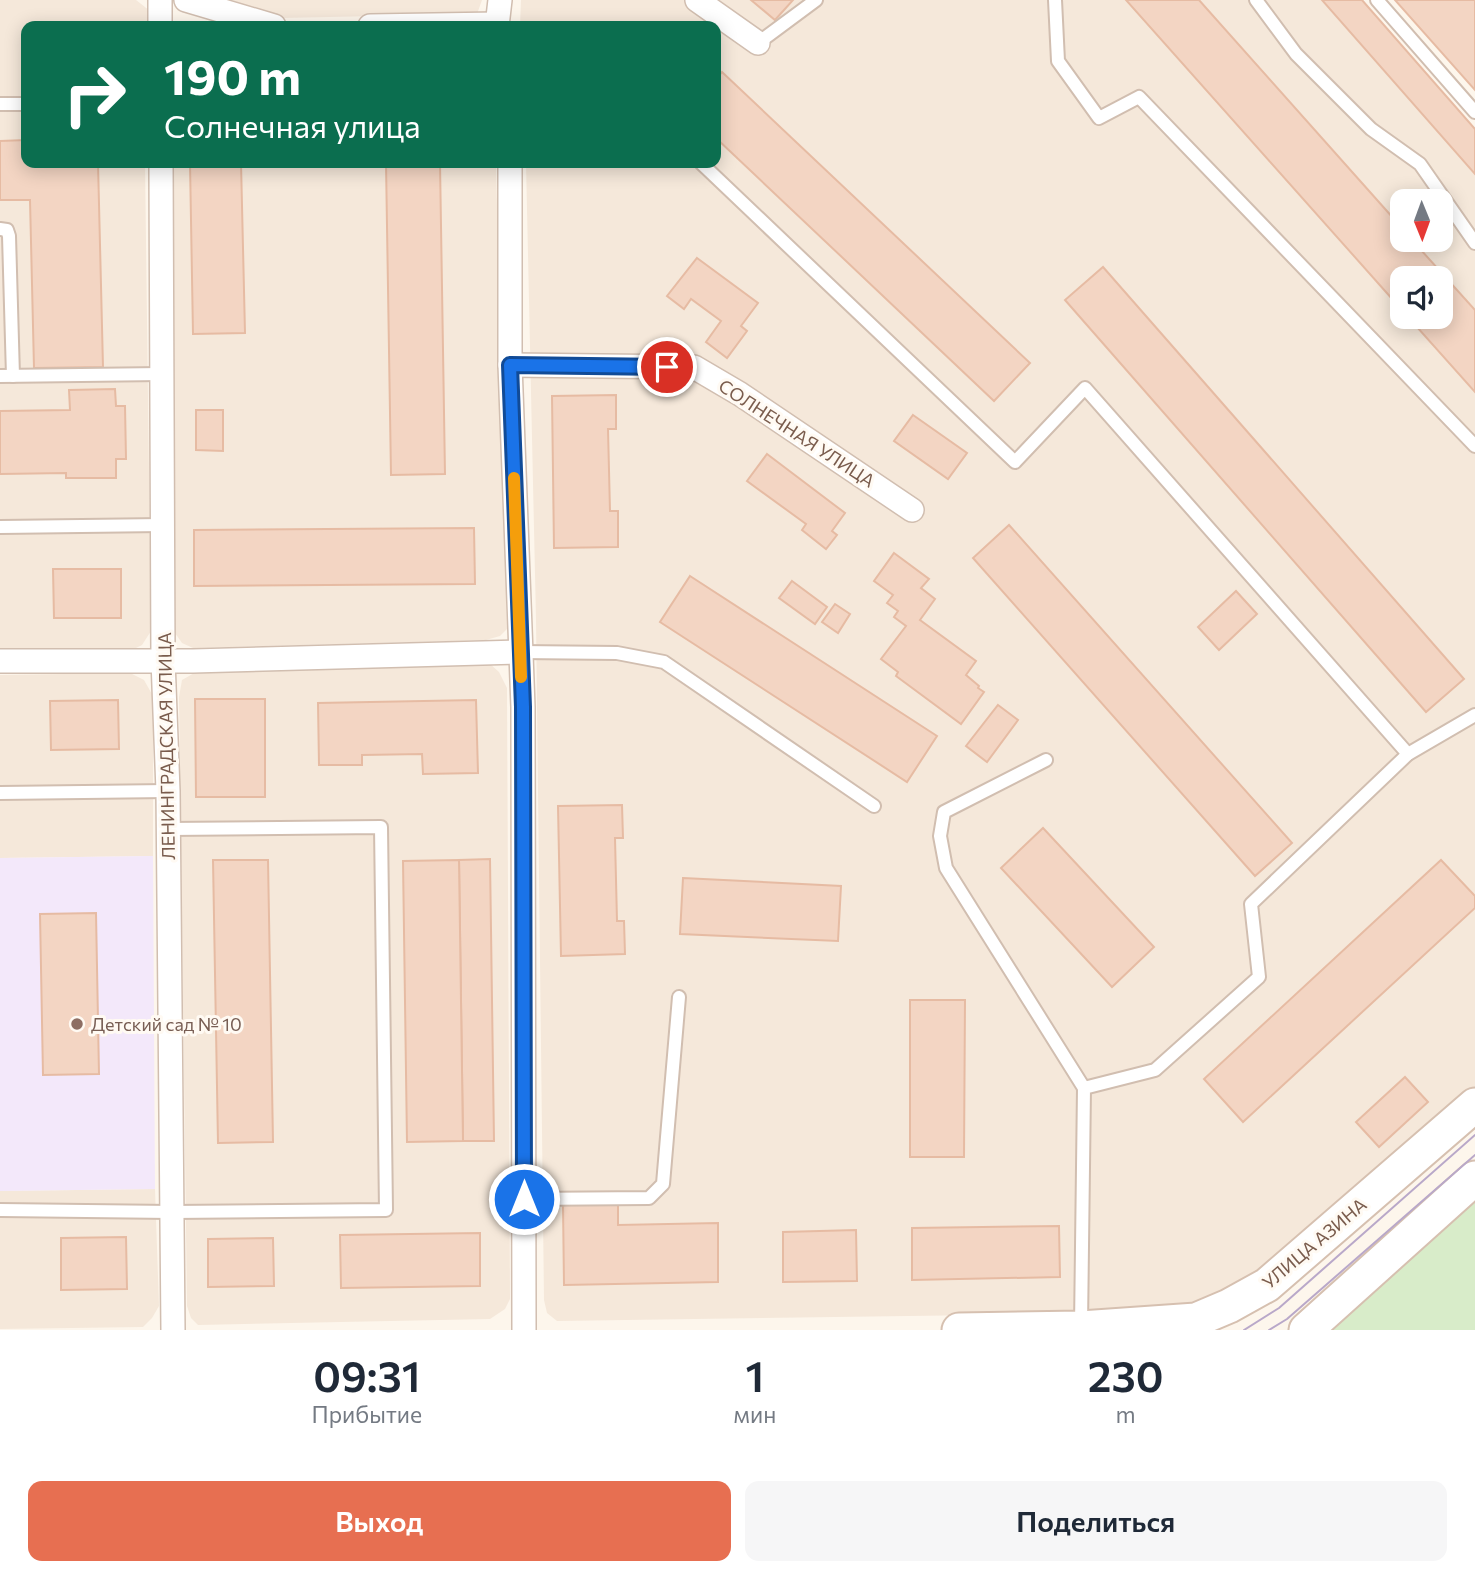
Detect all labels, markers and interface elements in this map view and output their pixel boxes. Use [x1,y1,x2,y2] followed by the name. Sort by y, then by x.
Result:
[164,45,301,105] text: 190 m
[49,49,140,140] icon: right
[164,105,421,145] text: Солнечная улица
[1390,189,1452,252] north arrow
[1390,189,1453,329] map controls
[1390,266,1453,329] button: sound
[637,337,697,397] pin
[648,348,686,386] icon: arrive
[715,374,879,492] street label: СОЛНЕЧНАЯ УЛИЦА
[153,632,179,860] street label: ЛЕНИНГРАДСКАЯ УЛИЦА
[91,1013,242,1035] place label: Детский сад № 10
[69,1016,85,1032] marker: Детский сад № 10
[487,1162,561,1236] position arrow
[1257,1193,1371,1293] street label: УЛИЦА АЗИНА
[313,1349,420,1401] text: 09:31
[746,1349,764,1401] text: 1
[1088,1349,1163,1401] text: 230
[312,1400,422,1428] text: Прибытие
[734,1400,776,1428] text: мин
[1116,1400,1136,1428] text: m
[28,1481,731,1561] button: Выход
[745,1481,1447,1561] button: Поделиться

